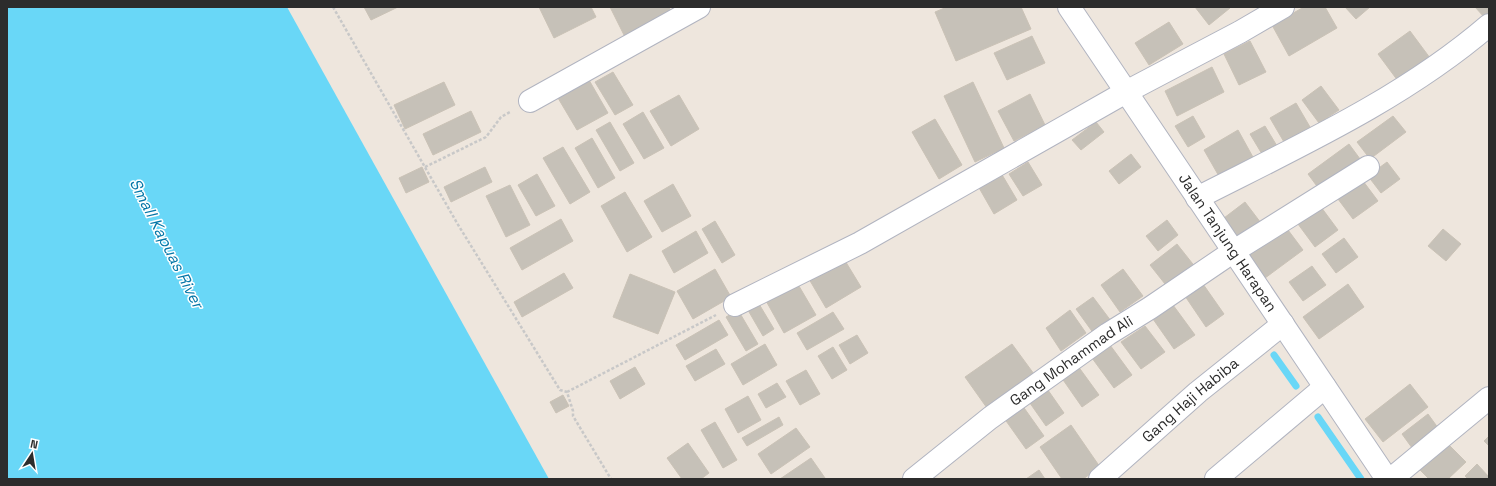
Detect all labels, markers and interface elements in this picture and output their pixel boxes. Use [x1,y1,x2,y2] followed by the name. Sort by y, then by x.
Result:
[1175,169,1282,315] street label: Jalan Tanjung Harapan
[125,175,209,314] water label: Small Kapuas River
[1006,311,1136,410] street label: Gang Mohammad Ali
[1138,353,1243,446] street label: Gang Haji Habiba
[12,434,52,474] north arrow
[29,437,39,452] text: N

